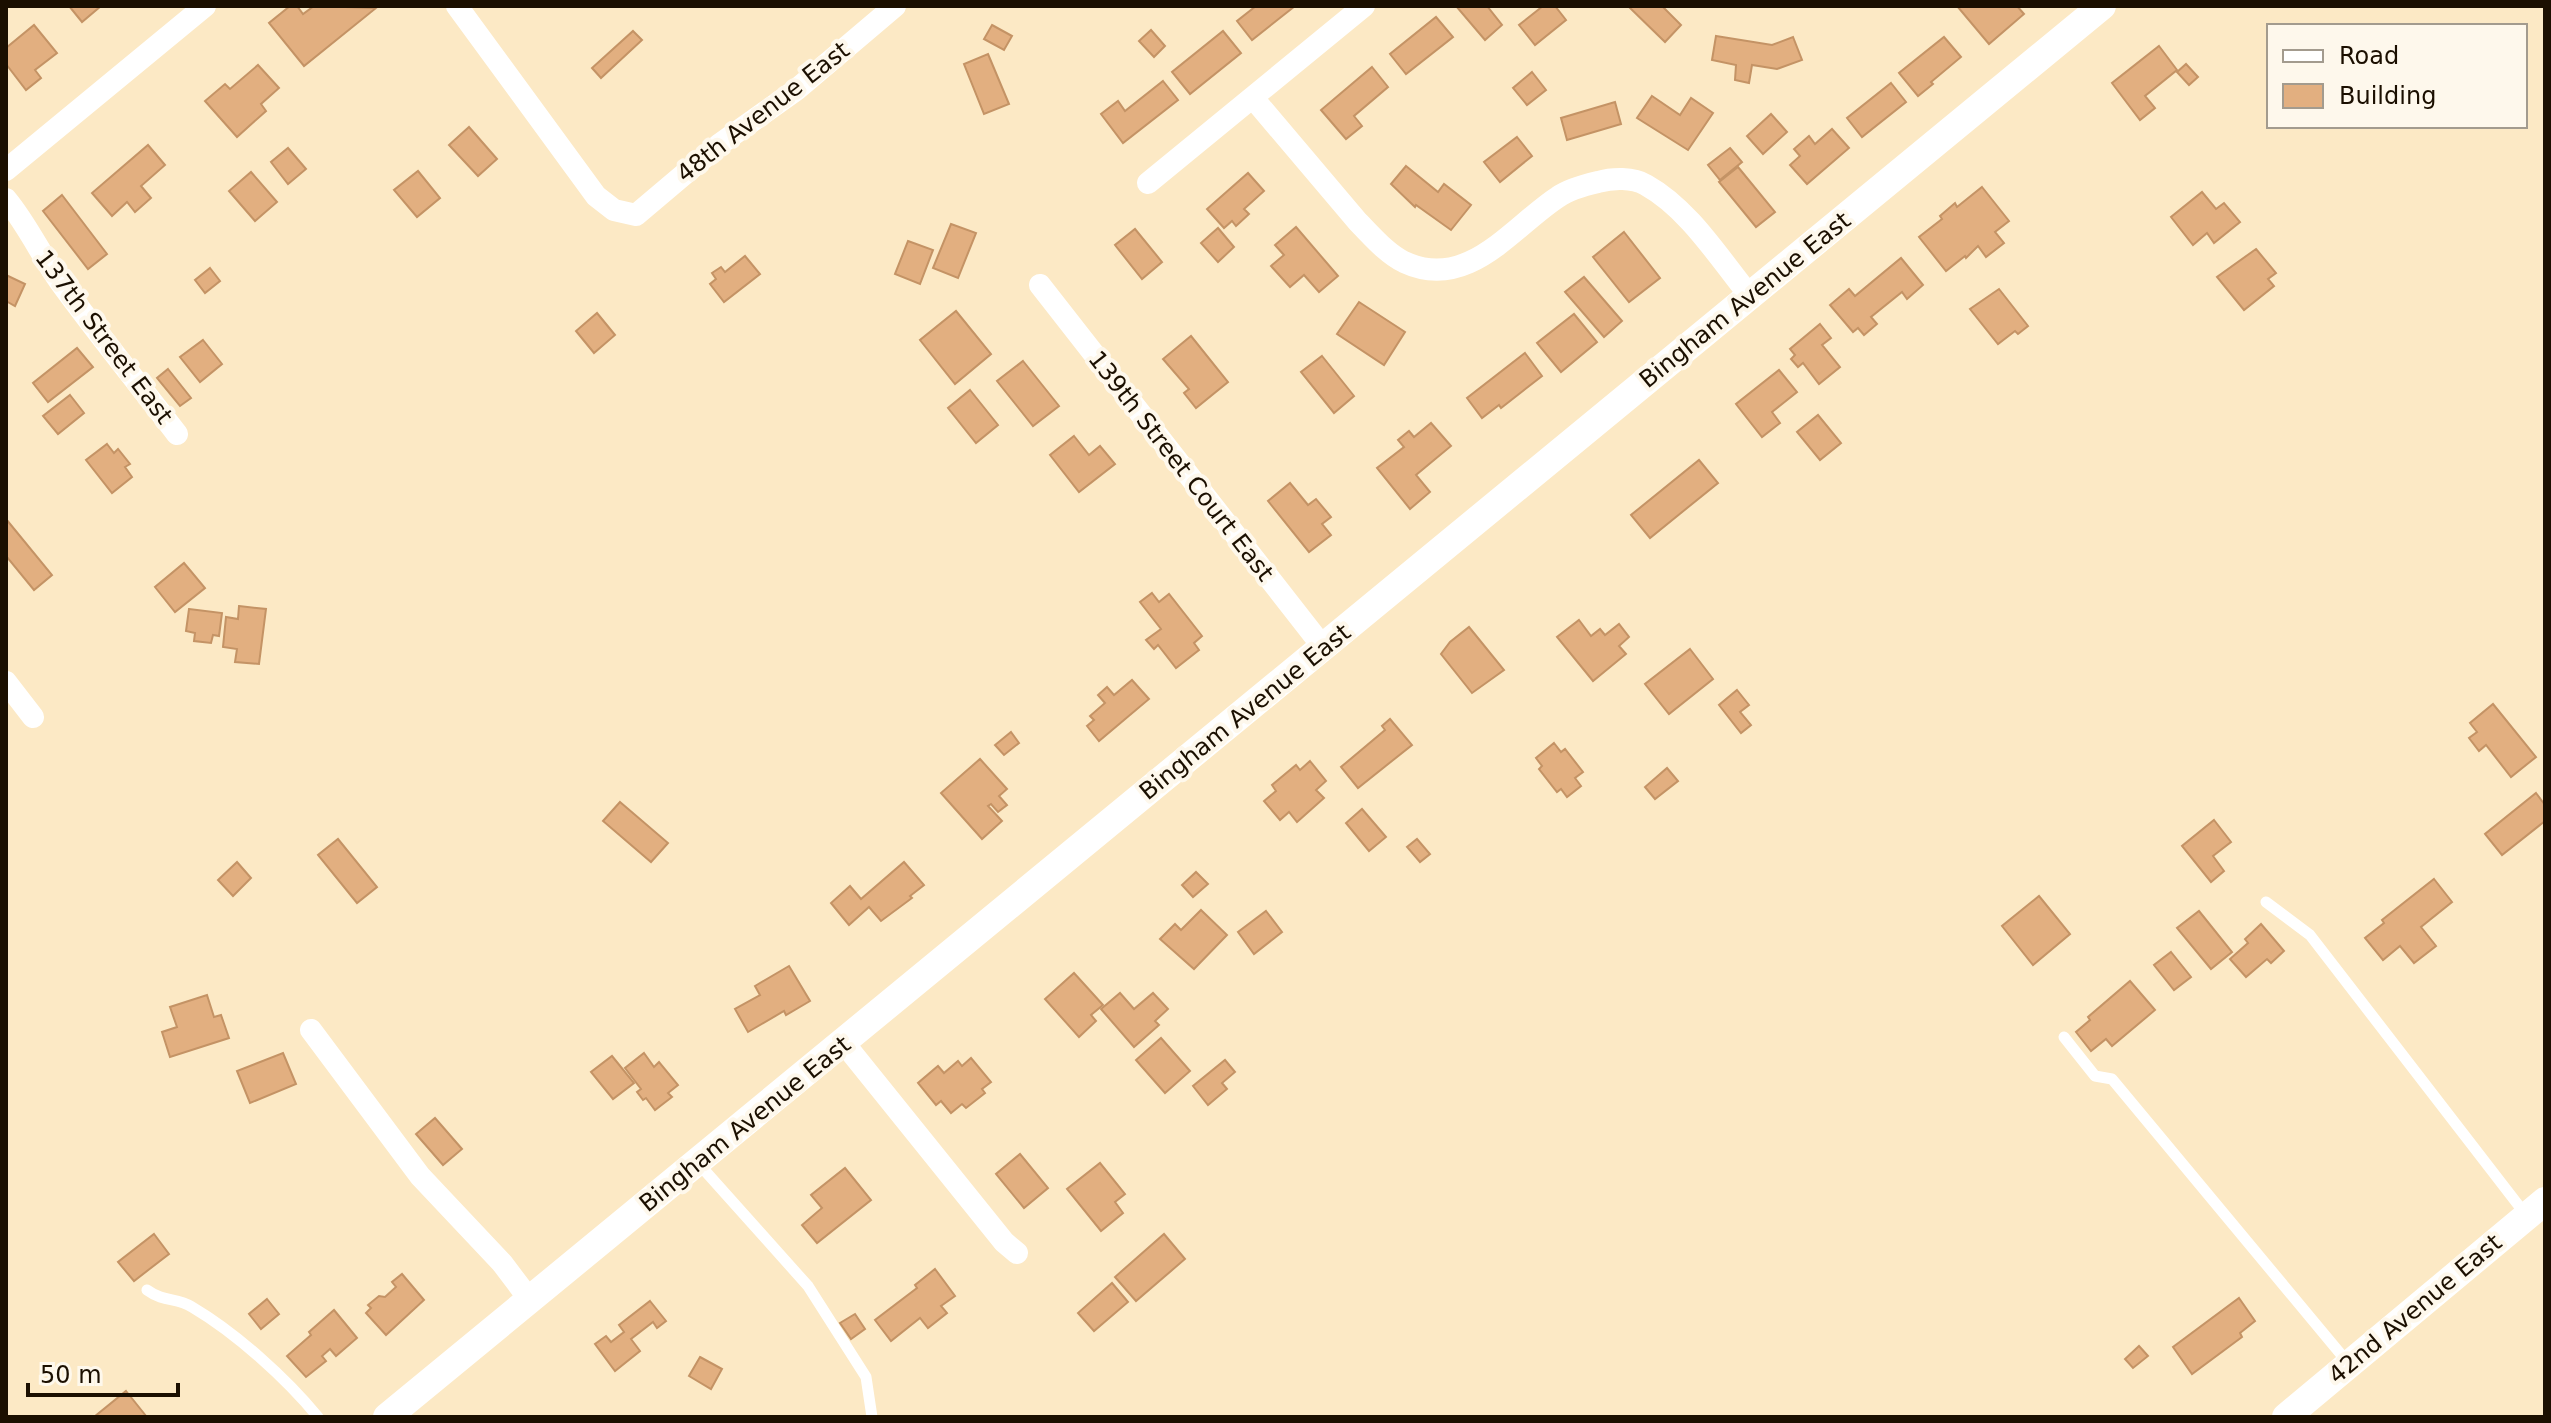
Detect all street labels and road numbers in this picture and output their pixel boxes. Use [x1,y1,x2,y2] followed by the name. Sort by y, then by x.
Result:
[671,36,855,188] street label: 48th Avenue East
[1634,206,1856,394] street label: Bingham Avenue East
[30,245,178,429] street label: 137th Street East
[1083,345,1279,587] street label: 139th Street Court East
[1134,618,1356,806] street label: Bingham Avenue East
[634,1030,856,1218] street label: Bingham Avenue East
[2323,1228,2507,1390] street label: 42nd Avenue East

